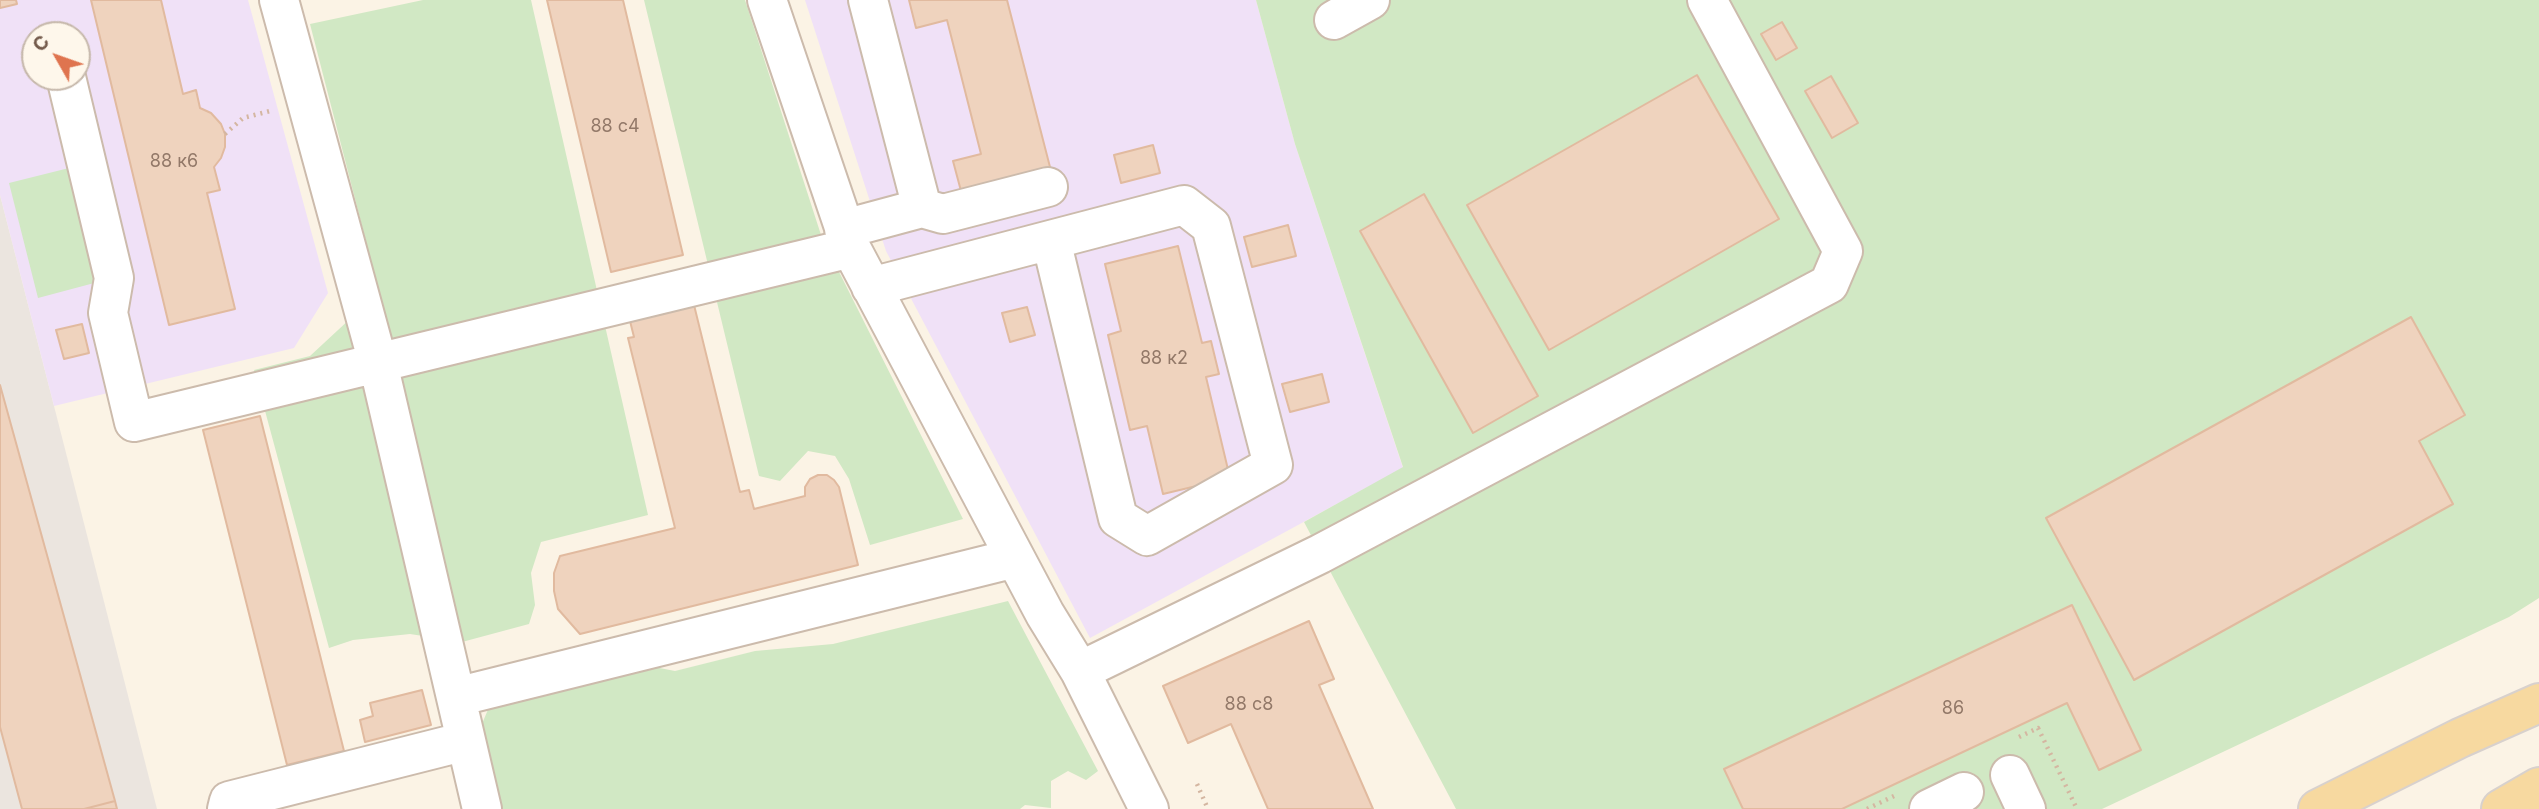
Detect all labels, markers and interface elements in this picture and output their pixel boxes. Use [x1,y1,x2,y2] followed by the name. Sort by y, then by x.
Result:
[21,21,91,91] north arrow
[28,31,54,56] text: С
[590,116,640,138] house number: 88 с4
[150,151,198,173] house number: 88 к6
[1140,348,1188,370] house number: 88 к2
[1225,694,1273,716] house number: 88 с8
[1942,698,1964,720] house number: 86

